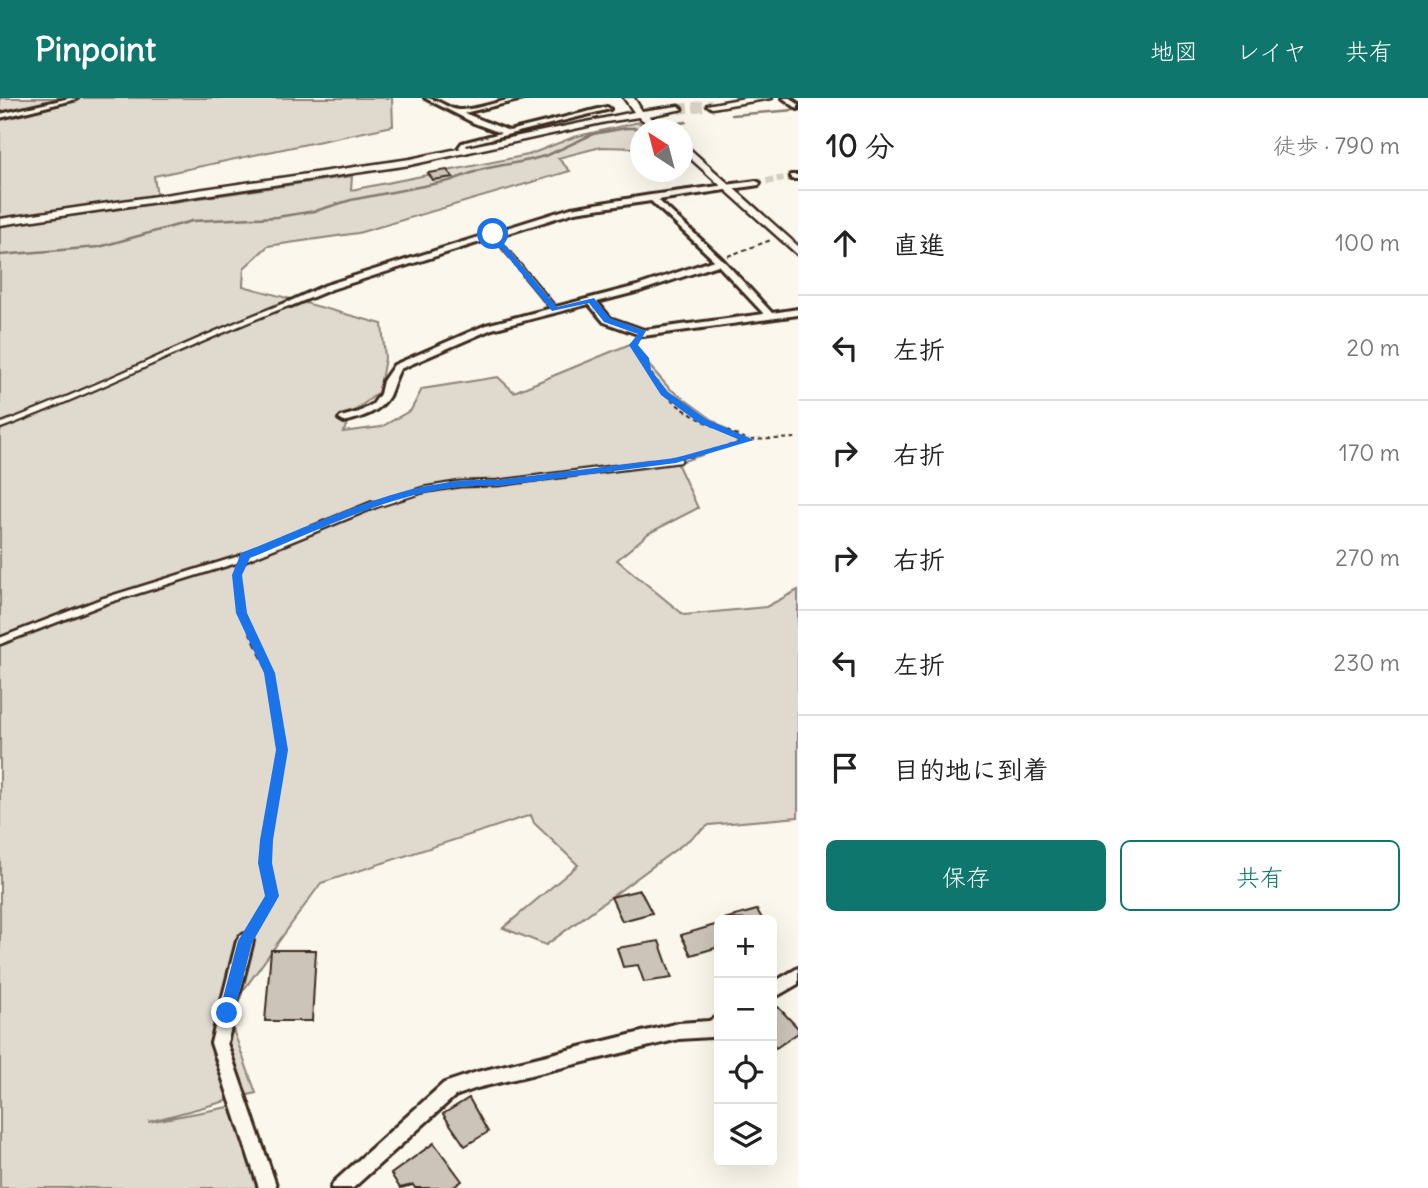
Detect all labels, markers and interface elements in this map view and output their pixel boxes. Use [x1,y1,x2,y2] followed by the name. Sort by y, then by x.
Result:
[35,28,156,70] text: Pinpoint
[1150,36,1198,66] text: 地図
[1236,36,1307,66] text: レイヤ
[1345,36,1393,66] text: 共有
[630,119,693,182] north arrow
[826,127,895,165] text: 10 分
[1273,131,1400,160] text: 徒歩 · 790 m
[477,218,508,249] route start
[826,224,864,262] icon: ahead
[893,228,945,261] text: 直進
[1335,228,1400,257] text: 100 m
[826,329,864,367] icon: left
[893,333,945,366] text: 左折
[1347,333,1400,362] text: 20 m
[826,434,864,472] icon: right
[893,438,945,471] text: 右折
[1339,438,1400,467] text: 170 m
[826,539,864,577] icon: right
[893,543,945,576] text: 右折
[1335,543,1400,572] text: 270 m
[826,644,864,682] icon: left
[893,648,945,681] text: 左折
[1334,648,1400,677] text: 230 m
[826,749,864,787] icon: arrive
[893,753,1049,786] text: 目的地に到着
[826,840,1106,911] button: 保存
[1120,840,1400,911] button: 共有
[714,915,777,1167] map controls
[714,915,777,978] button: +
[714,978,777,1041] button: −
[211,997,242,1028] route end
[714,1041,777,1104] button: locate
[714,1104,777,1167] button: layers

